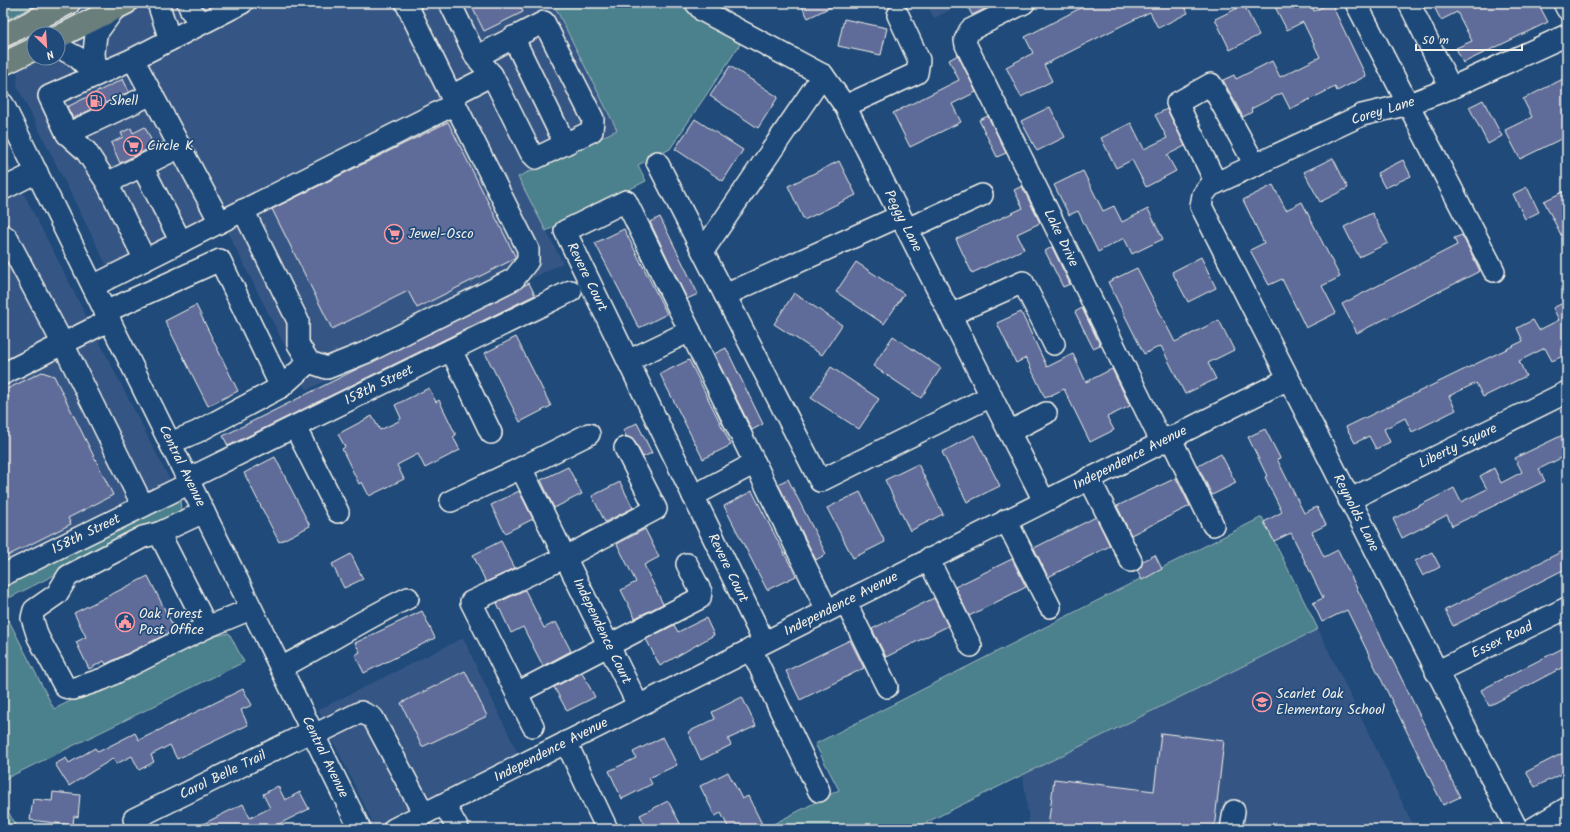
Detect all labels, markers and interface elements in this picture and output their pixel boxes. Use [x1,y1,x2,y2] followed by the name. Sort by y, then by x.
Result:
[26,26,66,66] north arrow
[1416,26,1522,52] scale bar
[1422,31,1449,50] text: 50 m
[43,45,57,64] text: N
[85,90,107,112] fuel station icon: Shell
[110,90,139,112] place label: Shell
[1348,91,1418,131] street label: Corey Lane
[122,135,144,157] supermarket icon: Circle K
[147,135,194,157] place label: Circle K
[878,186,928,257] street label: Peggy Lane
[1038,205,1085,271] street label: Lake Drive
[383,223,405,245] supermarket icon: Jewel-Osco
[408,223,474,245] place label: Jewel-Osco
[561,239,614,316] street label: Revere Court
[341,359,418,411] street label: 158th Street
[1415,417,1502,475] street label: Liberty Square
[1069,419,1192,496] street label: Independence Avenue
[153,421,212,511] street label: Central Avenue
[1327,470,1385,556] street label: Reynolds Lane
[48,508,125,560] street label: 158th Street
[702,530,755,607] street label: Revere Court
[780,565,903,642] street label: Independence Avenue
[567,574,638,688] street label: Independence Court
[139,603,204,641] place label: Oak Forest Post Office
[114,611,136,633] public building icon: Oak Forest Post Office
[1467,615,1537,664] street label: Essex Road
[1276,683,1385,721] place label: Scarlet Oak Elementary School
[1251,691,1273,713] school or university icon: Scarlet Oak Elementary School
[490,711,613,788] street label: Independence Avenue
[296,712,355,802] street label: Central Avenue
[176,744,271,806] street label: Carol Belle Trail

